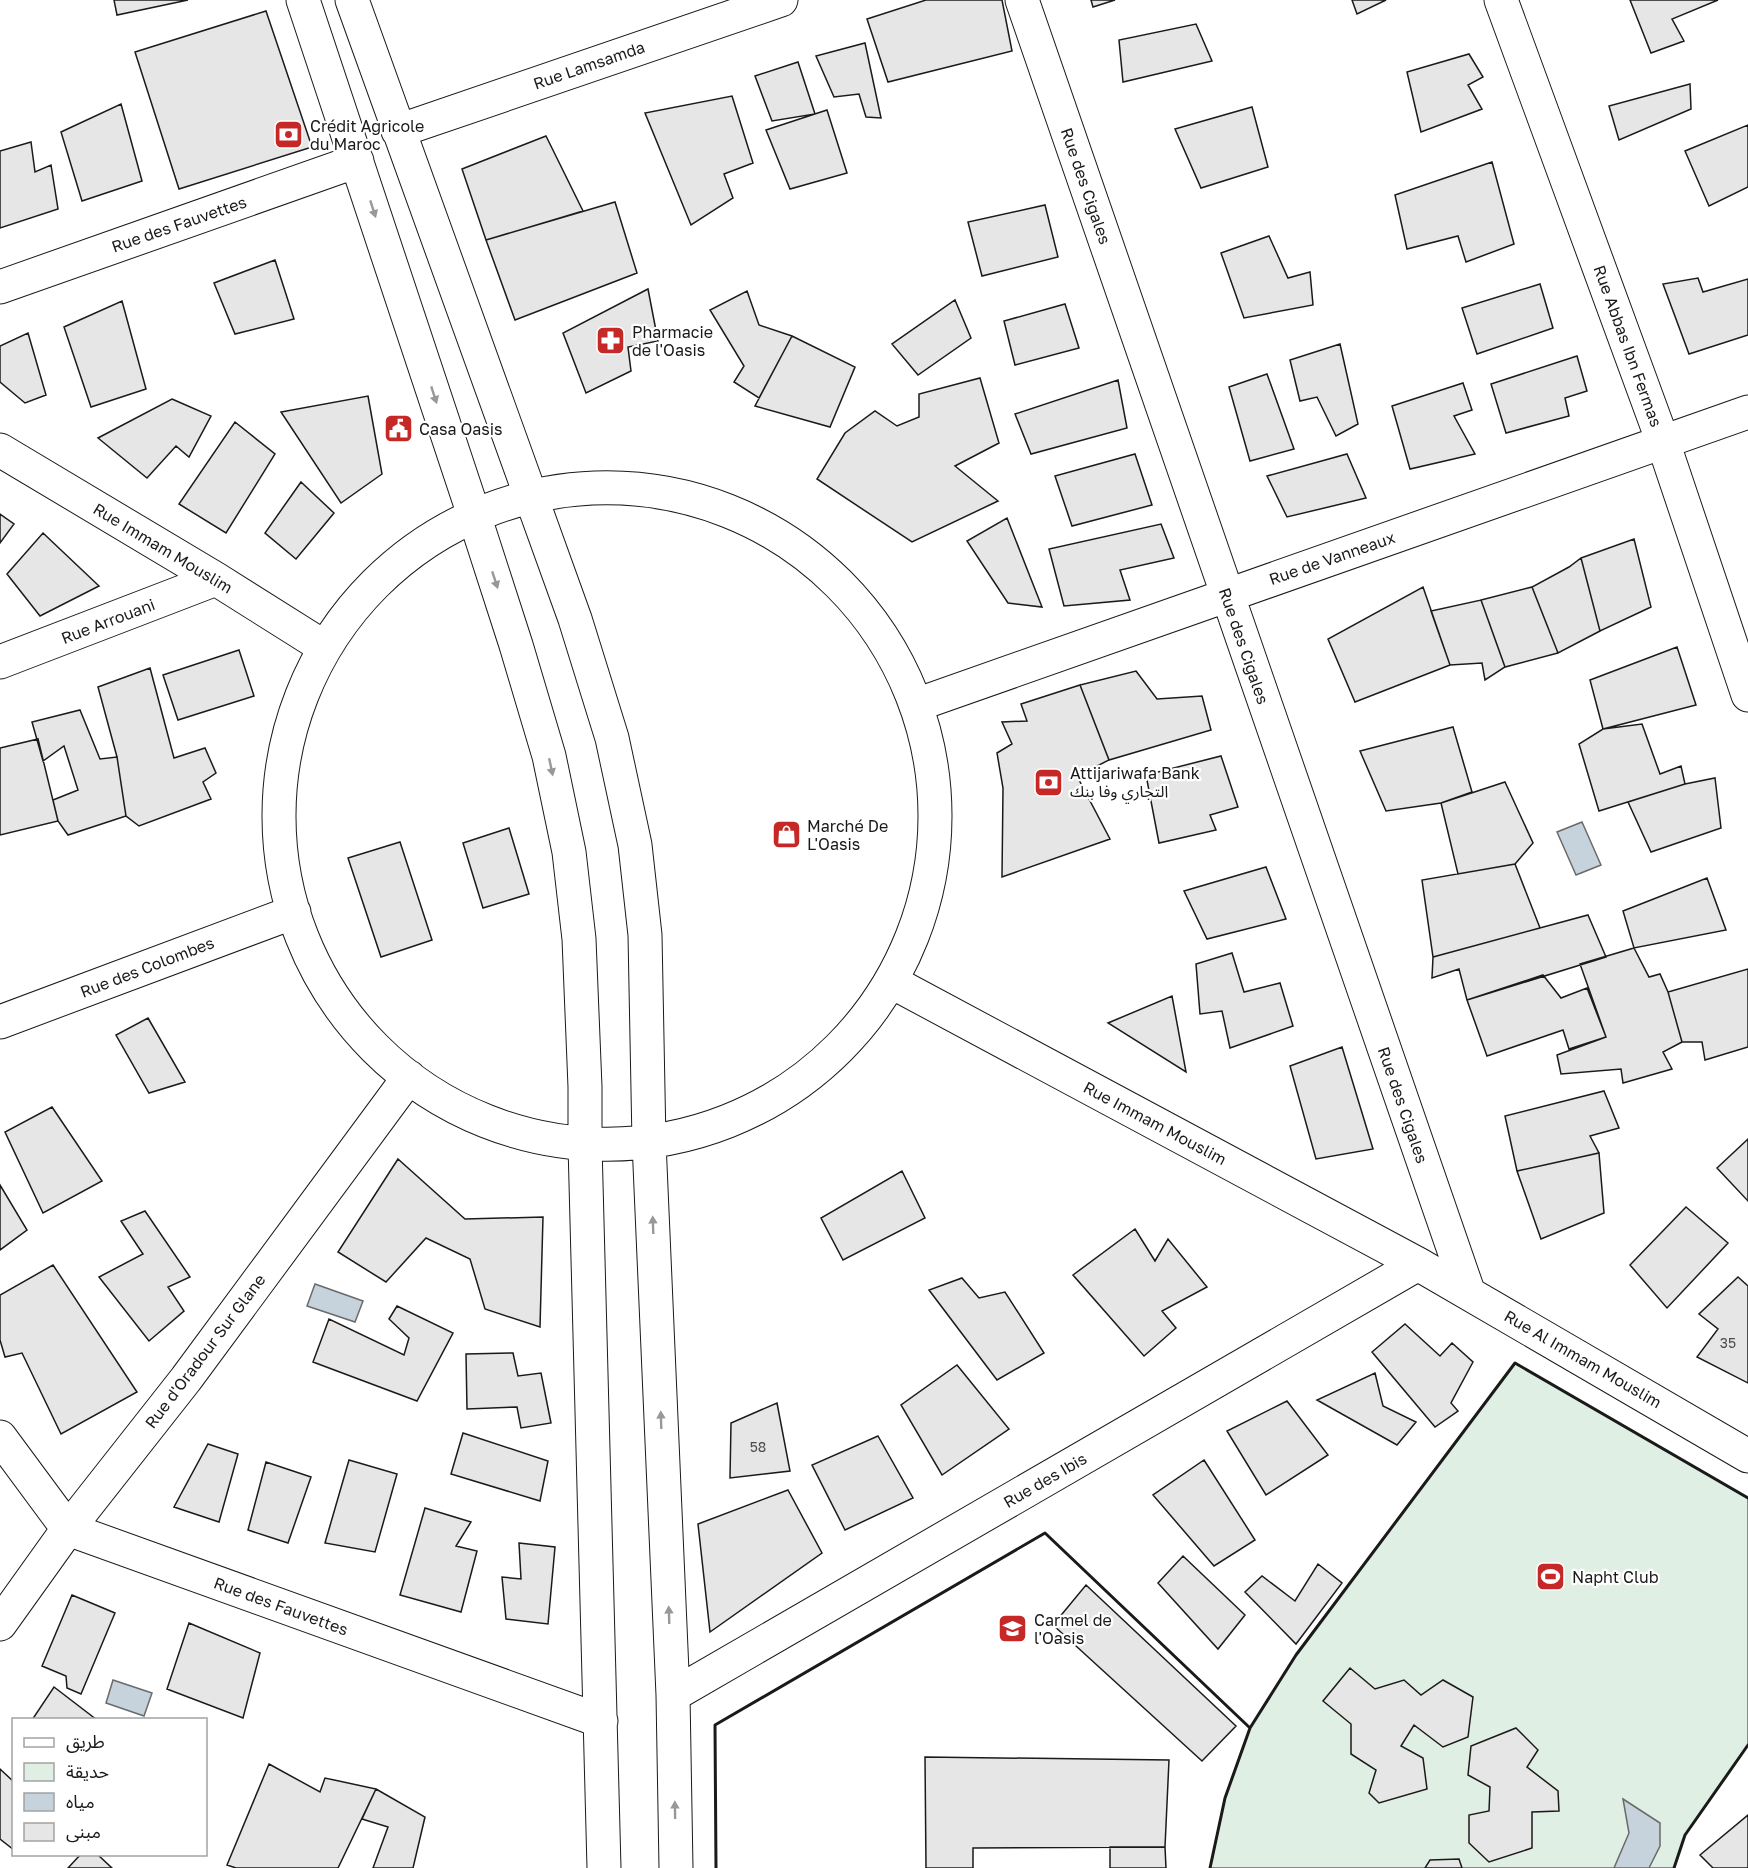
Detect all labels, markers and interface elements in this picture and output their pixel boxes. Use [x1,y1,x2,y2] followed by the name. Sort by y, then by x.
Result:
[531,37,647,93] street label: Rue Lamsamda
[310,116,424,154] place label: Crédit Agricole du Maroc
[273,119,305,151] bank icon: Crédit Agricole du Maroc
[1057,125,1115,247] street label: Rue des Cigales
[109,192,249,256] street label: Rue des Fauvettes
[369,200,378,218] one-way arrow
[1589,262,1667,430] street label: Rue Abbas Ibn Fermas
[632,322,713,360] place label: Pharmacie de l'Oasis
[595,325,627,357] pharmacy icon: Pharmacie de l'Oasis
[430,386,440,404] one-way arrow
[382,413,414,445] public building icon: Casa Oasis
[419,419,503,439] place label: Casa Oasis
[90,498,236,598] street label: Rue Immam Mouslim
[1266,527,1398,589] street label: Rue de Vanneaux
[491,571,500,589] one-way arrow
[1215,585,1273,707] street label: Rue des Cigales
[58,594,158,648] street label: Rue Arrouani
[547,757,556,776] one-way arrow
[1070,763,1200,804] place label: Attijariwafa Bank التجاري وفا بنك
[1033,766,1065,798] bank icon: Attijariwafa Bank التجاري وفا بنك
[807,816,888,854] place label: Marché De L'Oasis
[770,819,802,851] shop icon: Marché De L'Oasis
[77,932,217,1002] street label: Rue des Colombes
[1374,1044,1432,1166] street label: Rue des Cigales
[1080,1077,1230,1169] street label: Rue Immam Mouslim
[648,1215,657,1234] one-way arrow
[140,1270,270,1432] street label: Rue d'Oradour Sur Glane
[1501,1306,1665,1412] street label: Rue Al Immam Mouslim
[1720,1334,1736,1351] house number: 35
[656,1410,666,1429] one-way arrow
[750,1438,766,1455] house number: 58
[1000,1448,1090,1512] street label: Rue des Ibis
[1535,1561,1567,1593] sports icon: Napht Club
[1572,1567,1659,1587] place label: Napht Club
[211,1572,351,1640] street label: Rue des Fauvettes
[665,1605,674,1624] one-way arrow
[1034,1610,1112,1648] place label: Carmel de l'Oasis
[997,1613,1029,1645] school or university icon: Carmel de l'Oasis
[12,1718,207,1856] legend
[66,1730,105,1753] text: طريق
[66,1760,109,1782] text: حديقة
[66,1790,95,1812] text: مياه
[670,1800,680,1819] one-way arrow
[66,1820,101,1843] text: مبنى

